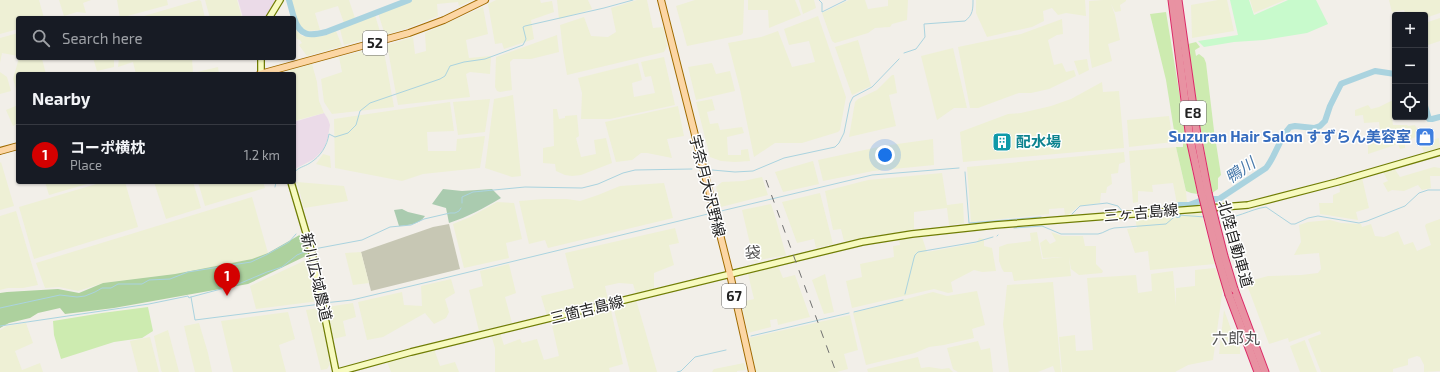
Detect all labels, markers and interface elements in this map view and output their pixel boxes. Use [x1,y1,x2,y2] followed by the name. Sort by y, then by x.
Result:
[1392,12,1428,120] map controls
[1392,12,1428,48] button: +
[16,16,296,60] search box
[30,27,52,49] icon: search
[62,29,143,47] text: Search here
[363,31,387,55] road number: 52
[1392,48,1428,84] button: −
[1392,84,1428,120] button: locate
[32,88,90,108] text: Nearby
[1180,101,1206,125] road number: E8
[1414,126,1436,148] shop icon: Suzuran Hair Salon すずらん美容室
[1169,127,1411,145] place label: Suzuran Hair Salon すずらん美容室
[991,131,1013,153] building icon: 配水場
[1016,132,1061,150] place label: 配水場
[687,133,729,239] street label: 宇奈月大沢野線
[70,138,145,156] text: コーポ横枕
[875,145,895,165] your location
[42,147,48,163] text: 1
[244,147,280,163] text: 1.2 km
[1221,152,1260,186] water label: 鴨川
[70,157,102,173] text: Place
[1215,198,1257,289] street label: 北陸自動車道
[1103,200,1179,224] street label: 三ヶ吉島線
[298,231,336,323] street label: 新川広域農道
[745,242,761,261] district label: 袋
[214,263,240,296] pin: 1
[722,284,746,308] road number: 67
[548,291,625,327] street label: 三箇吉島線
[1212,328,1260,347] district label: 六郎丸

